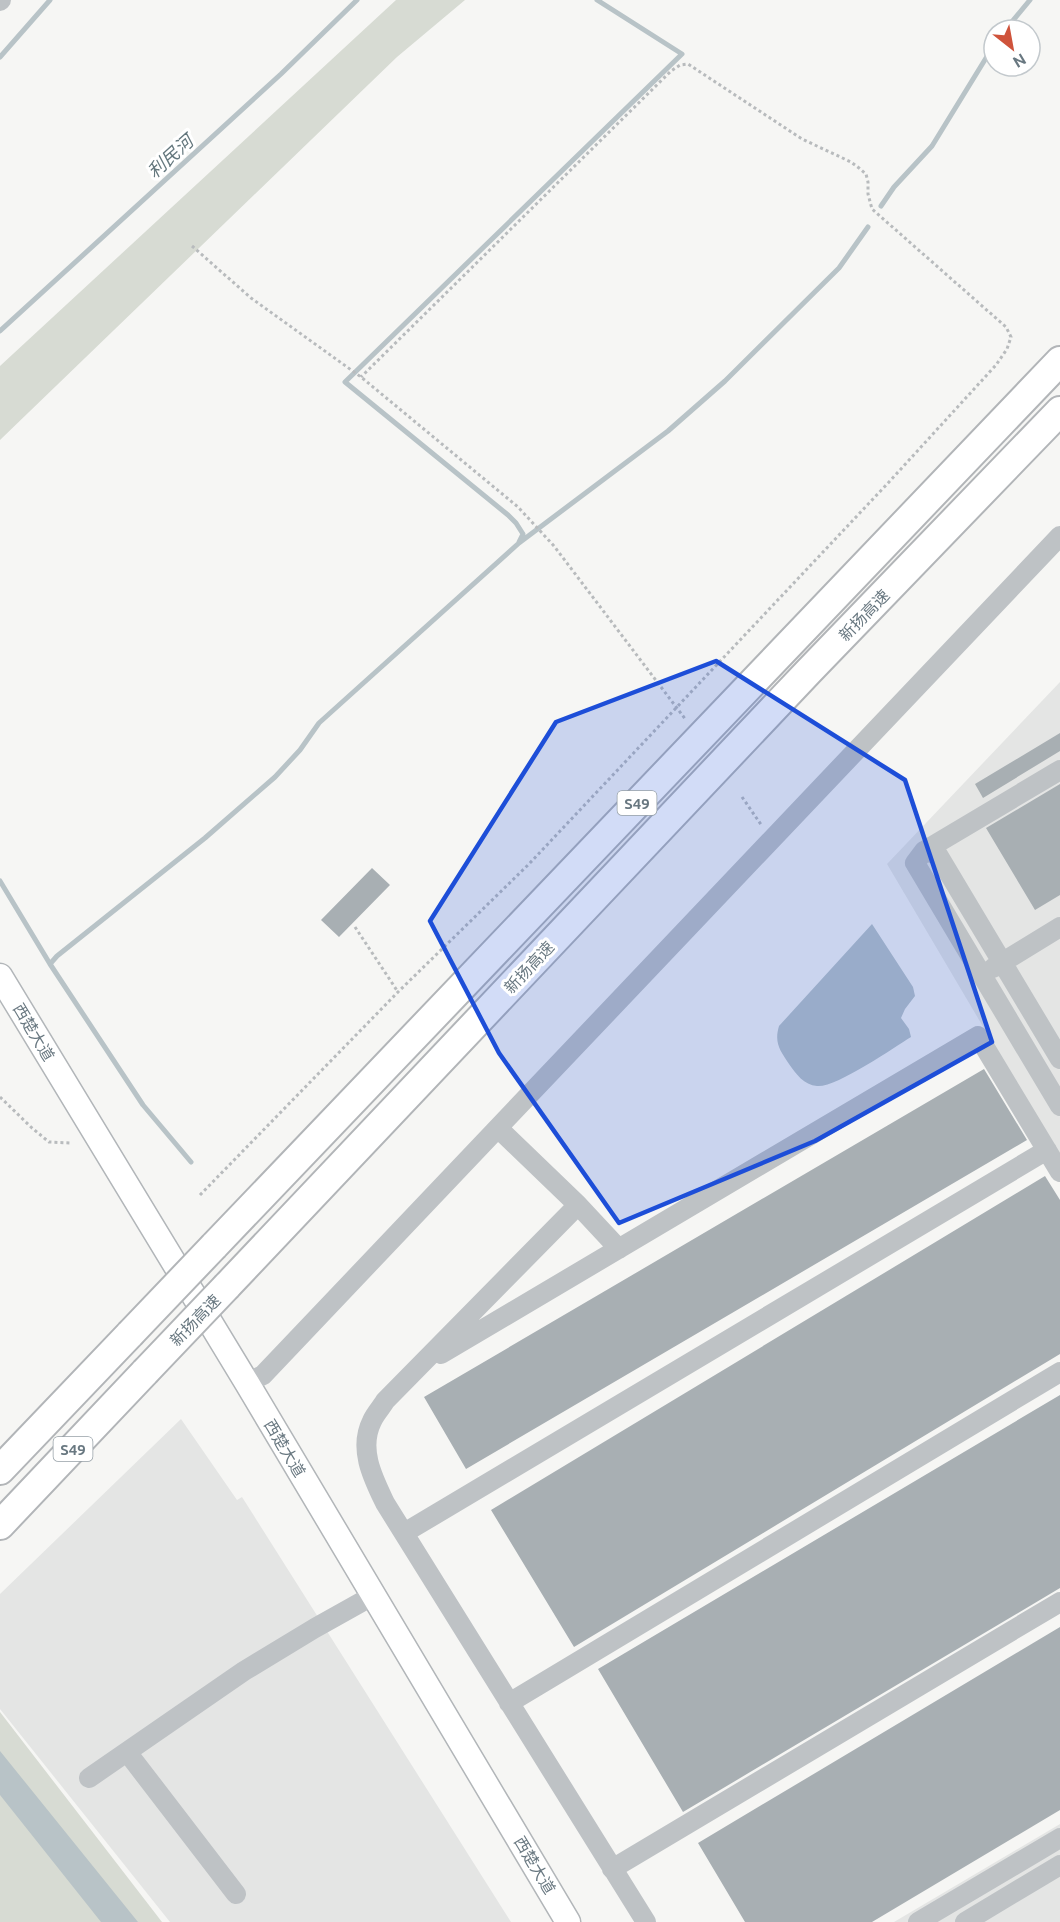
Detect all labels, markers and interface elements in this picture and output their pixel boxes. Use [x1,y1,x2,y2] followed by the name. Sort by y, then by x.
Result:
[982,18,1042,78] north arrow
[1010,50,1029,72] text: N
[143,128,199,181] water label: 利民河
[835,586,893,644] street label: 新扬高速
[618,791,656,815] road number: S49
[501,937,557,997] street label: 新扬高速
[10,1000,58,1064] street label: 西楚大道
[166,1291,224,1349] street label: 新扬高速
[261,1416,309,1480] street label: 西楚大道
[54,1437,92,1461] road number: S49
[511,1833,559,1897] street label: 西楚大道

